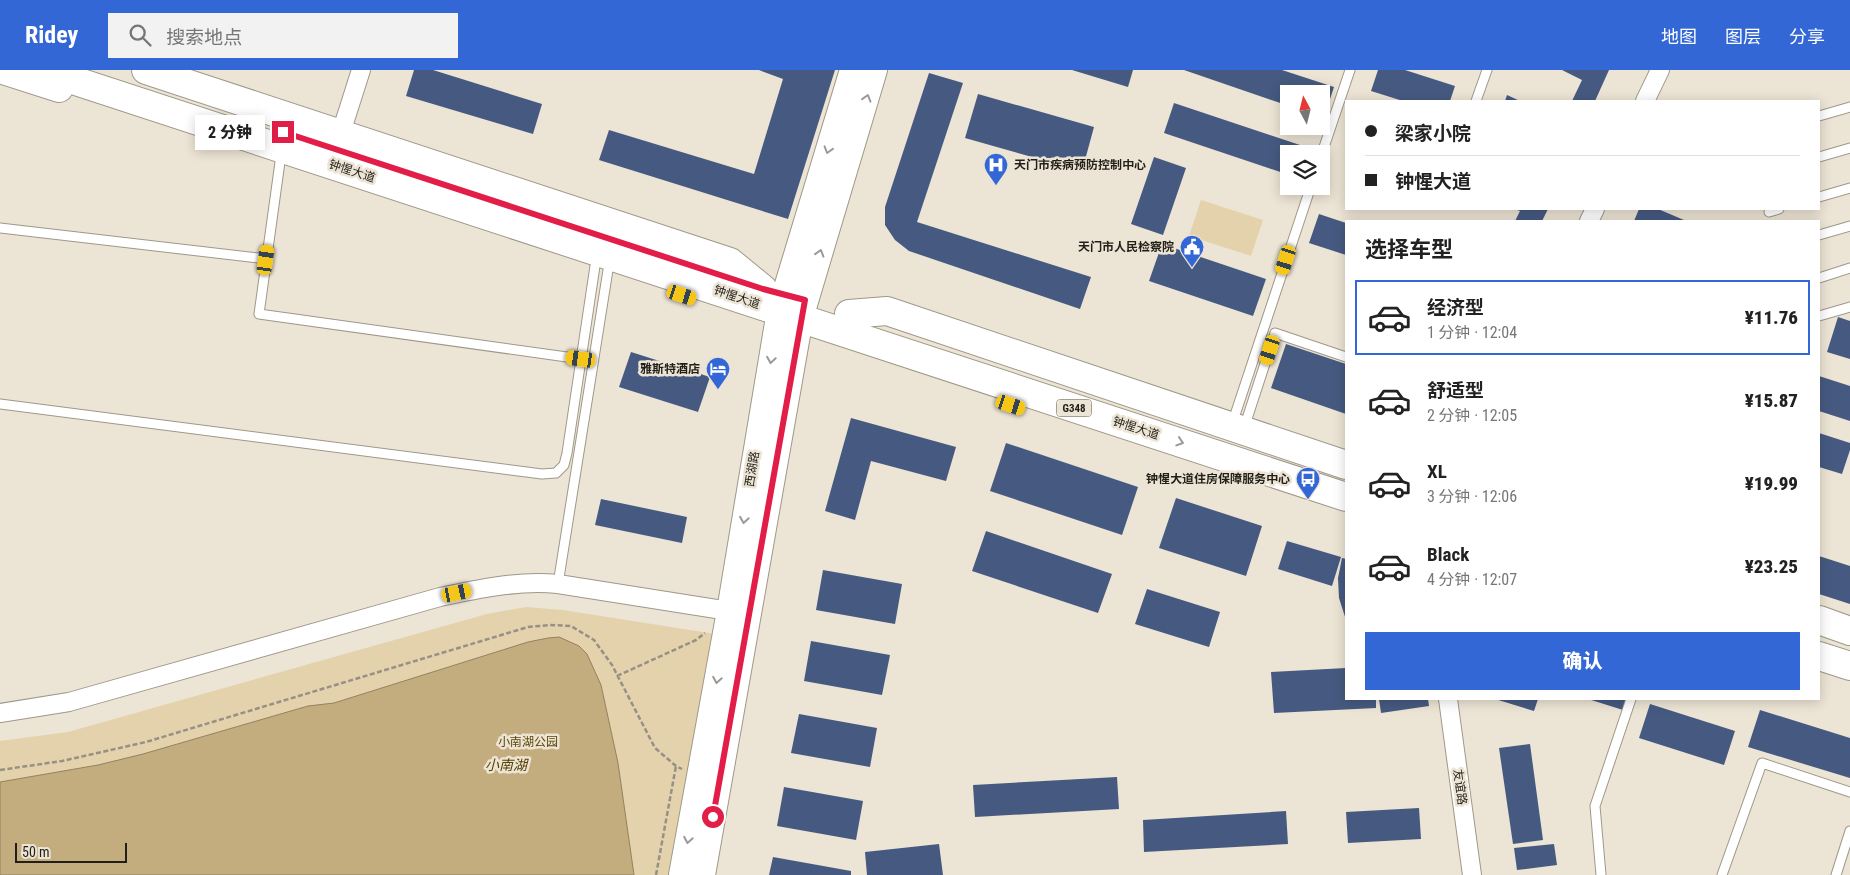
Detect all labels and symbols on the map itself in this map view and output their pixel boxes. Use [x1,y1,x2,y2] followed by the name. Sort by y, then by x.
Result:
[1280,85,1330,135] north arrow
[861,94,871,102] one-way arrow
[196,114,266,150] callout: 2 分钟
[272,121,294,143] route end
[823,145,833,154] one-way arrow
[983,152,1009,186] hospital icon: 天门市疾病预防控制中心
[327,157,377,185] street label: 钟惺大道
[1014,158,1146,172] place label: 天门市疾病预防控制中心
[1179,234,1205,268] public building icon: 天门市人民检察院
[1078,240,1174,254] place label: 天门市人民检察院
[1274,243,1297,277] car
[256,244,275,276] car
[814,249,824,258] one-way arrow
[665,283,698,307] car
[712,283,762,311] street label: 钟惺大道
[1258,333,1281,367] car
[565,349,596,369] car
[766,355,776,364] one-way arrow
[705,356,731,390] hotel icon: 雅斯特酒店
[640,362,700,376] place label: 雅斯特酒店
[994,393,1027,417] car
[1056,399,1092,416] road number: G348
[1111,414,1161,442] street label: 钟惺大道
[1175,437,1184,447] one-way arrow
[742,450,762,488] street label: 西湖路
[1295,466,1321,500] bus stop icon: 钟惺大道住房保障服务中心
[1146,472,1290,486] place label: 钟惺大道住房保障服务中心
[739,516,750,524] one-way arrow
[440,583,473,603] car
[712,676,722,684] one-way arrow
[498,735,558,749] park label: 小南湖公园
[485,757,529,773] water label: 小南湖
[1451,768,1469,806] street label: 友谊路
[702,806,724,828] route start
[683,836,693,844] one-way arrow
[15,840,128,863] scale bar

